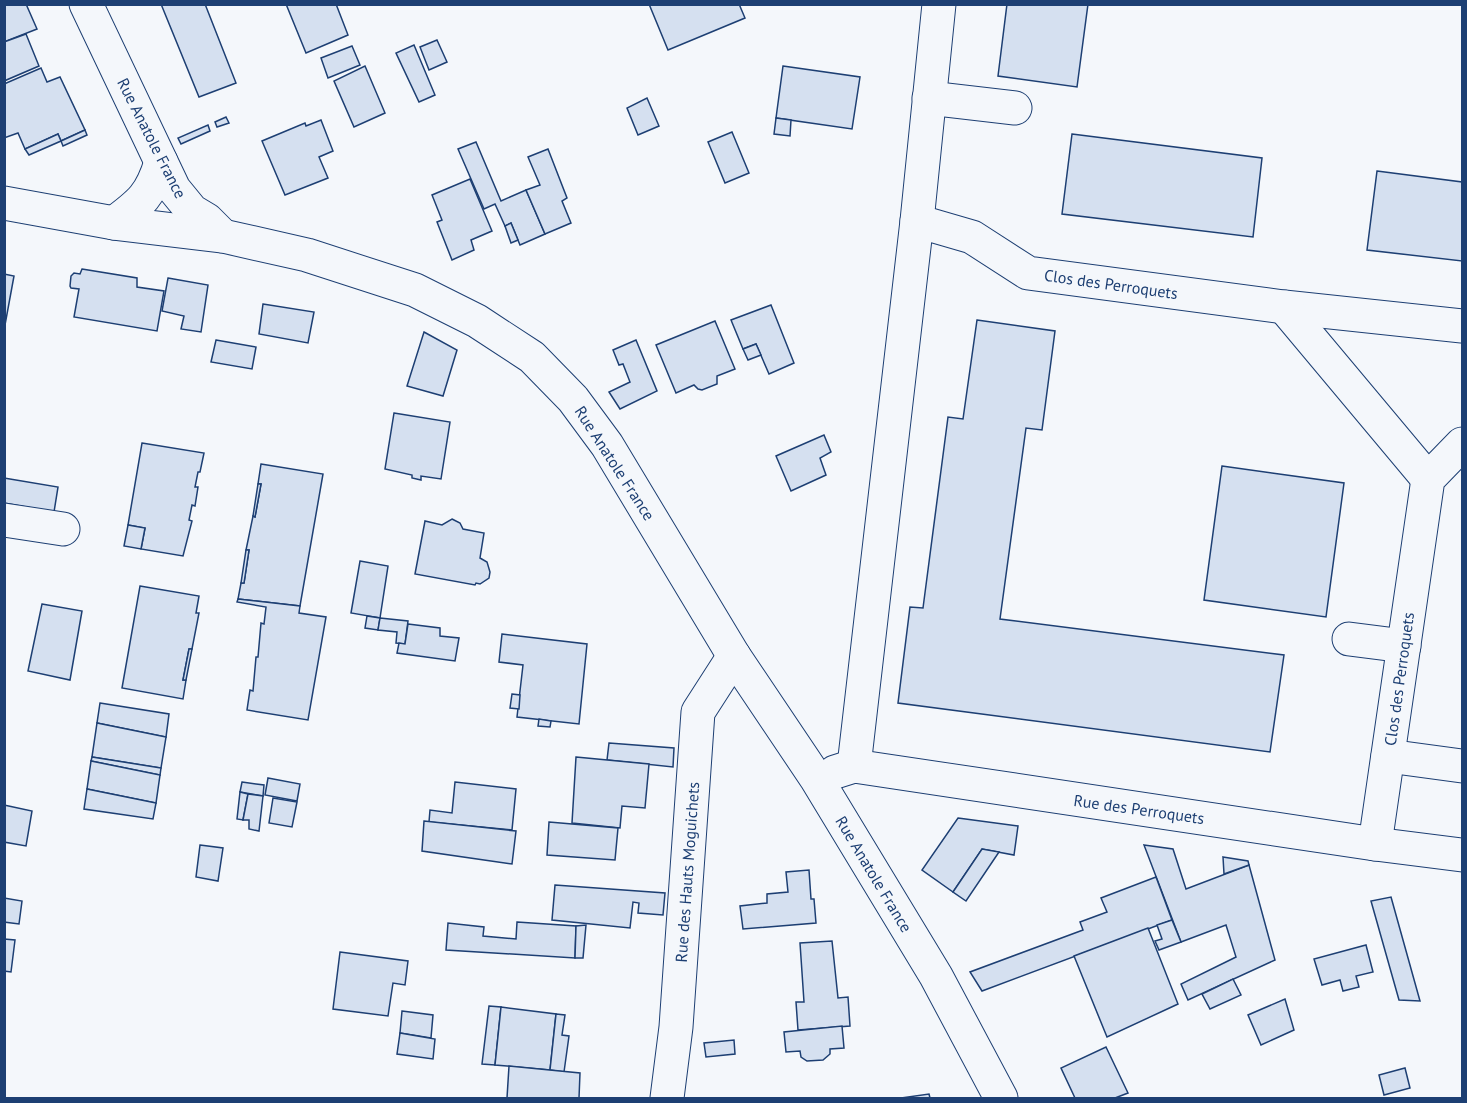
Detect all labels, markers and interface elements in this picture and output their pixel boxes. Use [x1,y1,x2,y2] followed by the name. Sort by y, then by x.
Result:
[113,75,191,201] street label: Rue Anatole France
[1043,265,1179,303] street label: Clos des Perroquets
[571,402,659,524] street label: Rue Anatole France
[1380,611,1418,747] street label: Clos des Perroquets
[671,781,703,963] street label: Rue des Hauts Moguichets
[1072,790,1206,828] street label: Rue des Perroquets
[831,812,917,936] street label: Rue Anatole France

